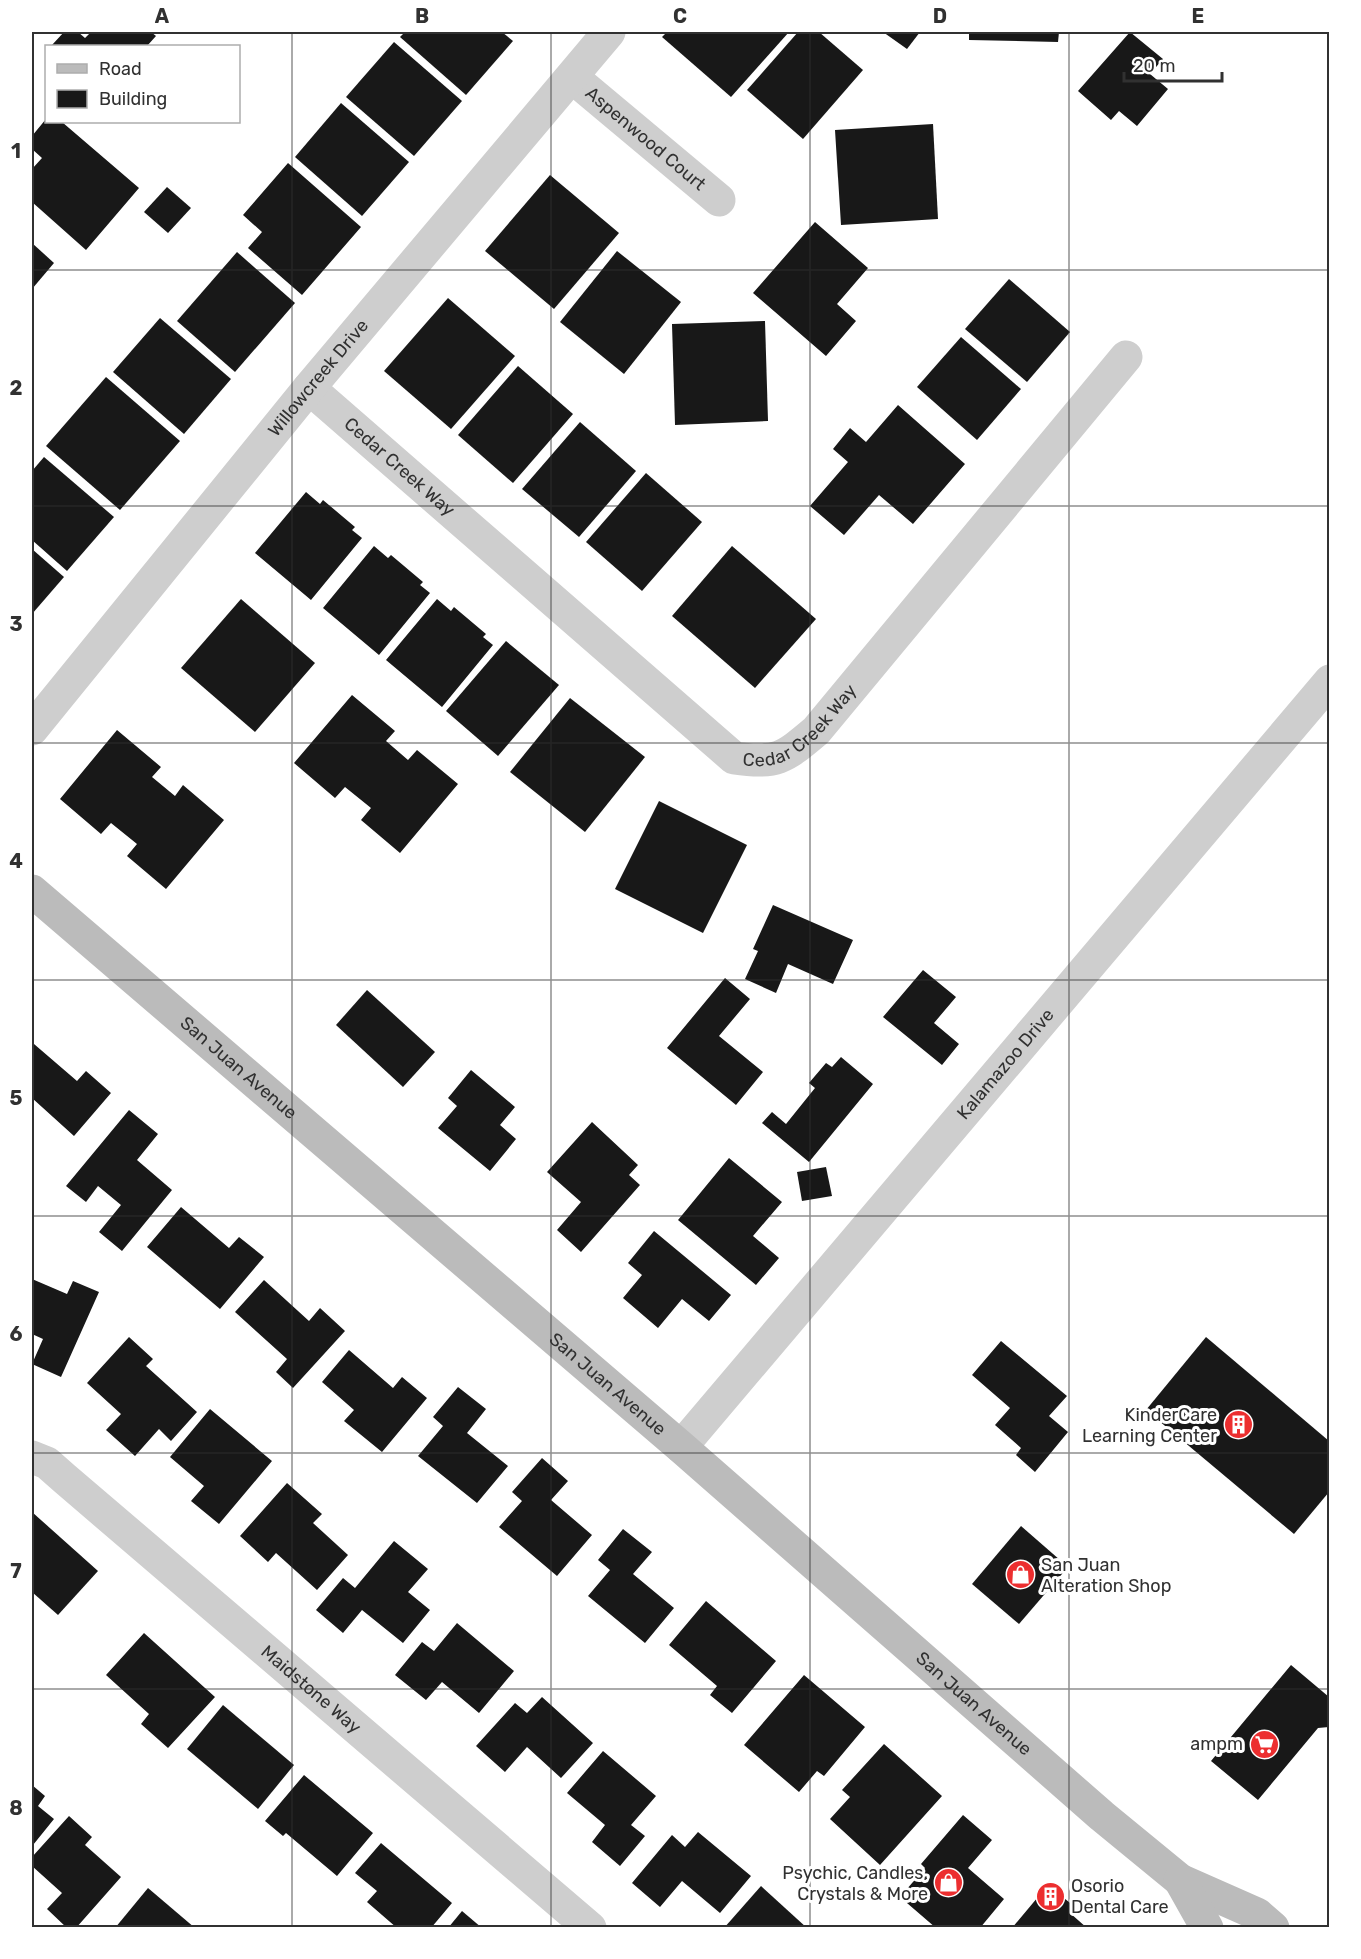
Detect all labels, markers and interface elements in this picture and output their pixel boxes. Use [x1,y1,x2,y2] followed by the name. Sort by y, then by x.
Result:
[155,4,170,28] text: A
[415,4,429,28] text: B
[673,4,687,28] text: C
[933,4,947,28] text: D
[1192,4,1204,28] text: E
[45,45,240,123] legend
[1124,45,1222,83] scale bar
[1133,55,1175,77] text: 20 m
[99,58,142,80] text: Road
[581,82,710,195] street label: Aspenwood Court
[99,88,167,110] text: Building
[11,139,21,163] text: 1
[263,315,373,441] street label: Willowcreek Drive
[10,376,23,400] text: 2
[340,413,459,521] street label: Cedar Creek Way
[9,612,23,636] text: 3
[742,680,861,771] street label: Cedar Creek Way
[9,849,23,873] text: 4
[952,1004,1059,1124] street label: Kalamazoo Drive
[176,1012,301,1124] street label: San Juan Avenue
[10,1086,23,1110] text: 5
[9,1322,23,1346] text: 6
[545,1328,670,1440] street label: San Juan Avenue
[1082,1404,1217,1447] place label: KinderCare Learning Center
[1222,1409,1254,1441] building icon: KinderCare Learning Center
[1041,1554,1171,1597] place label: San Juan Alteration Shop
[10,1559,22,1583] text: 7
[1004,1559,1036,1591] shop icon: San Juan Alteration Shop
[257,1640,366,1738] street label: Maidstone Way
[911,1647,1036,1760] street label: San Juan Avenue
[1248,1728,1280,1760] supermarket icon: ampm
[1190,1733,1243,1755] place label: ampm
[9,1796,23,1820] text: 8
[782,1862,928,1905] place label: Psychic, Candles, Crystals & More
[933,1867,965,1899] shop icon: Psychic, Candles, Crystals & More
[1071,1875,1169,1918] place label: Osorio Dental Care
[1034,1880,1066,1912] building icon: Osorio Dental Care

